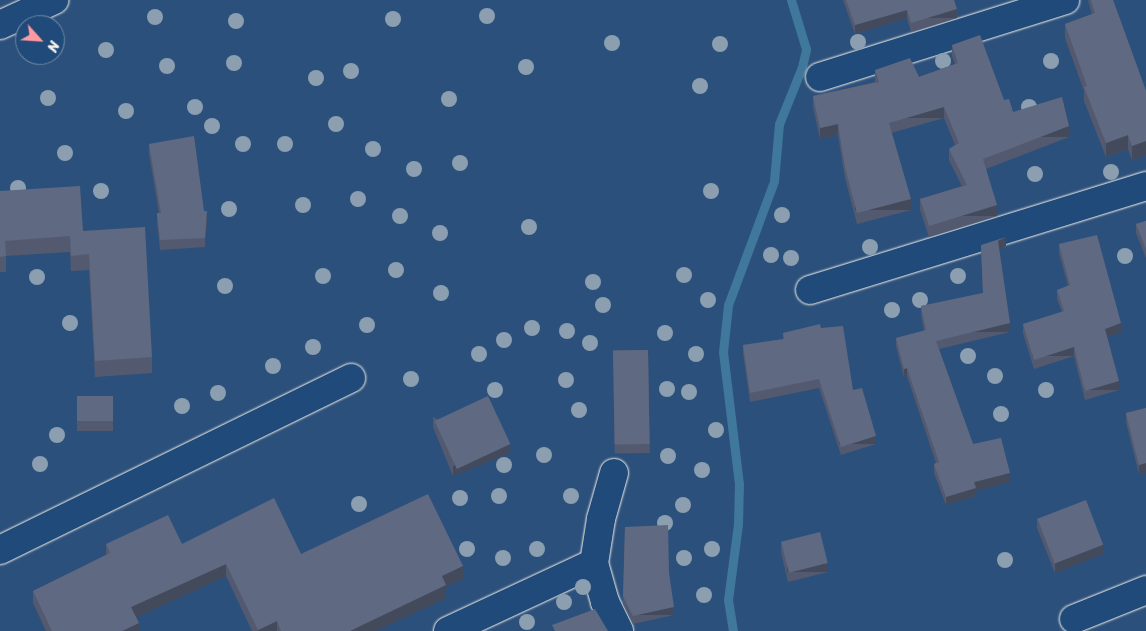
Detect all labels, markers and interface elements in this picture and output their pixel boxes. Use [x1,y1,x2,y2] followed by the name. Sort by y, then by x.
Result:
[15,15,65,65] north arrow
[40,37,66,56] text: N

